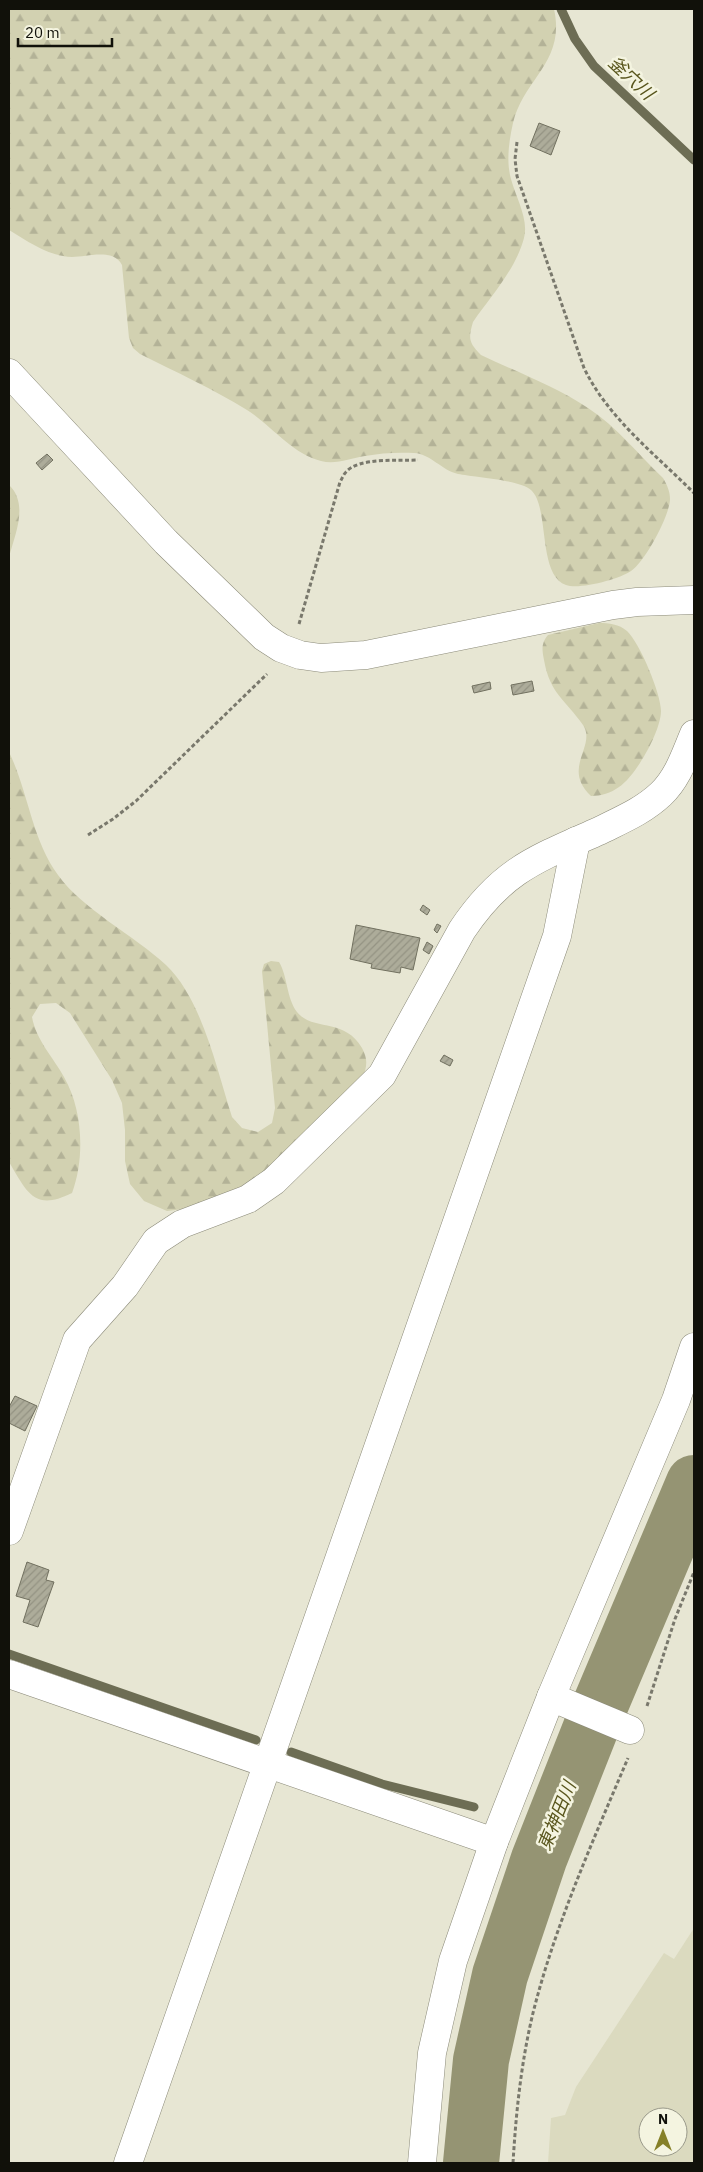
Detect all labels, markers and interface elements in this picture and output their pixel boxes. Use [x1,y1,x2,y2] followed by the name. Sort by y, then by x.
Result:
[18,15,111,47] scale bar
[25,23,60,42] text: 20 m
[604,51,660,106] water label: 釜穴川
[532,1776,581,1853] water label: 東神田川
[638,2107,688,2157] north arrow
[658,2110,668,2128] text: N

